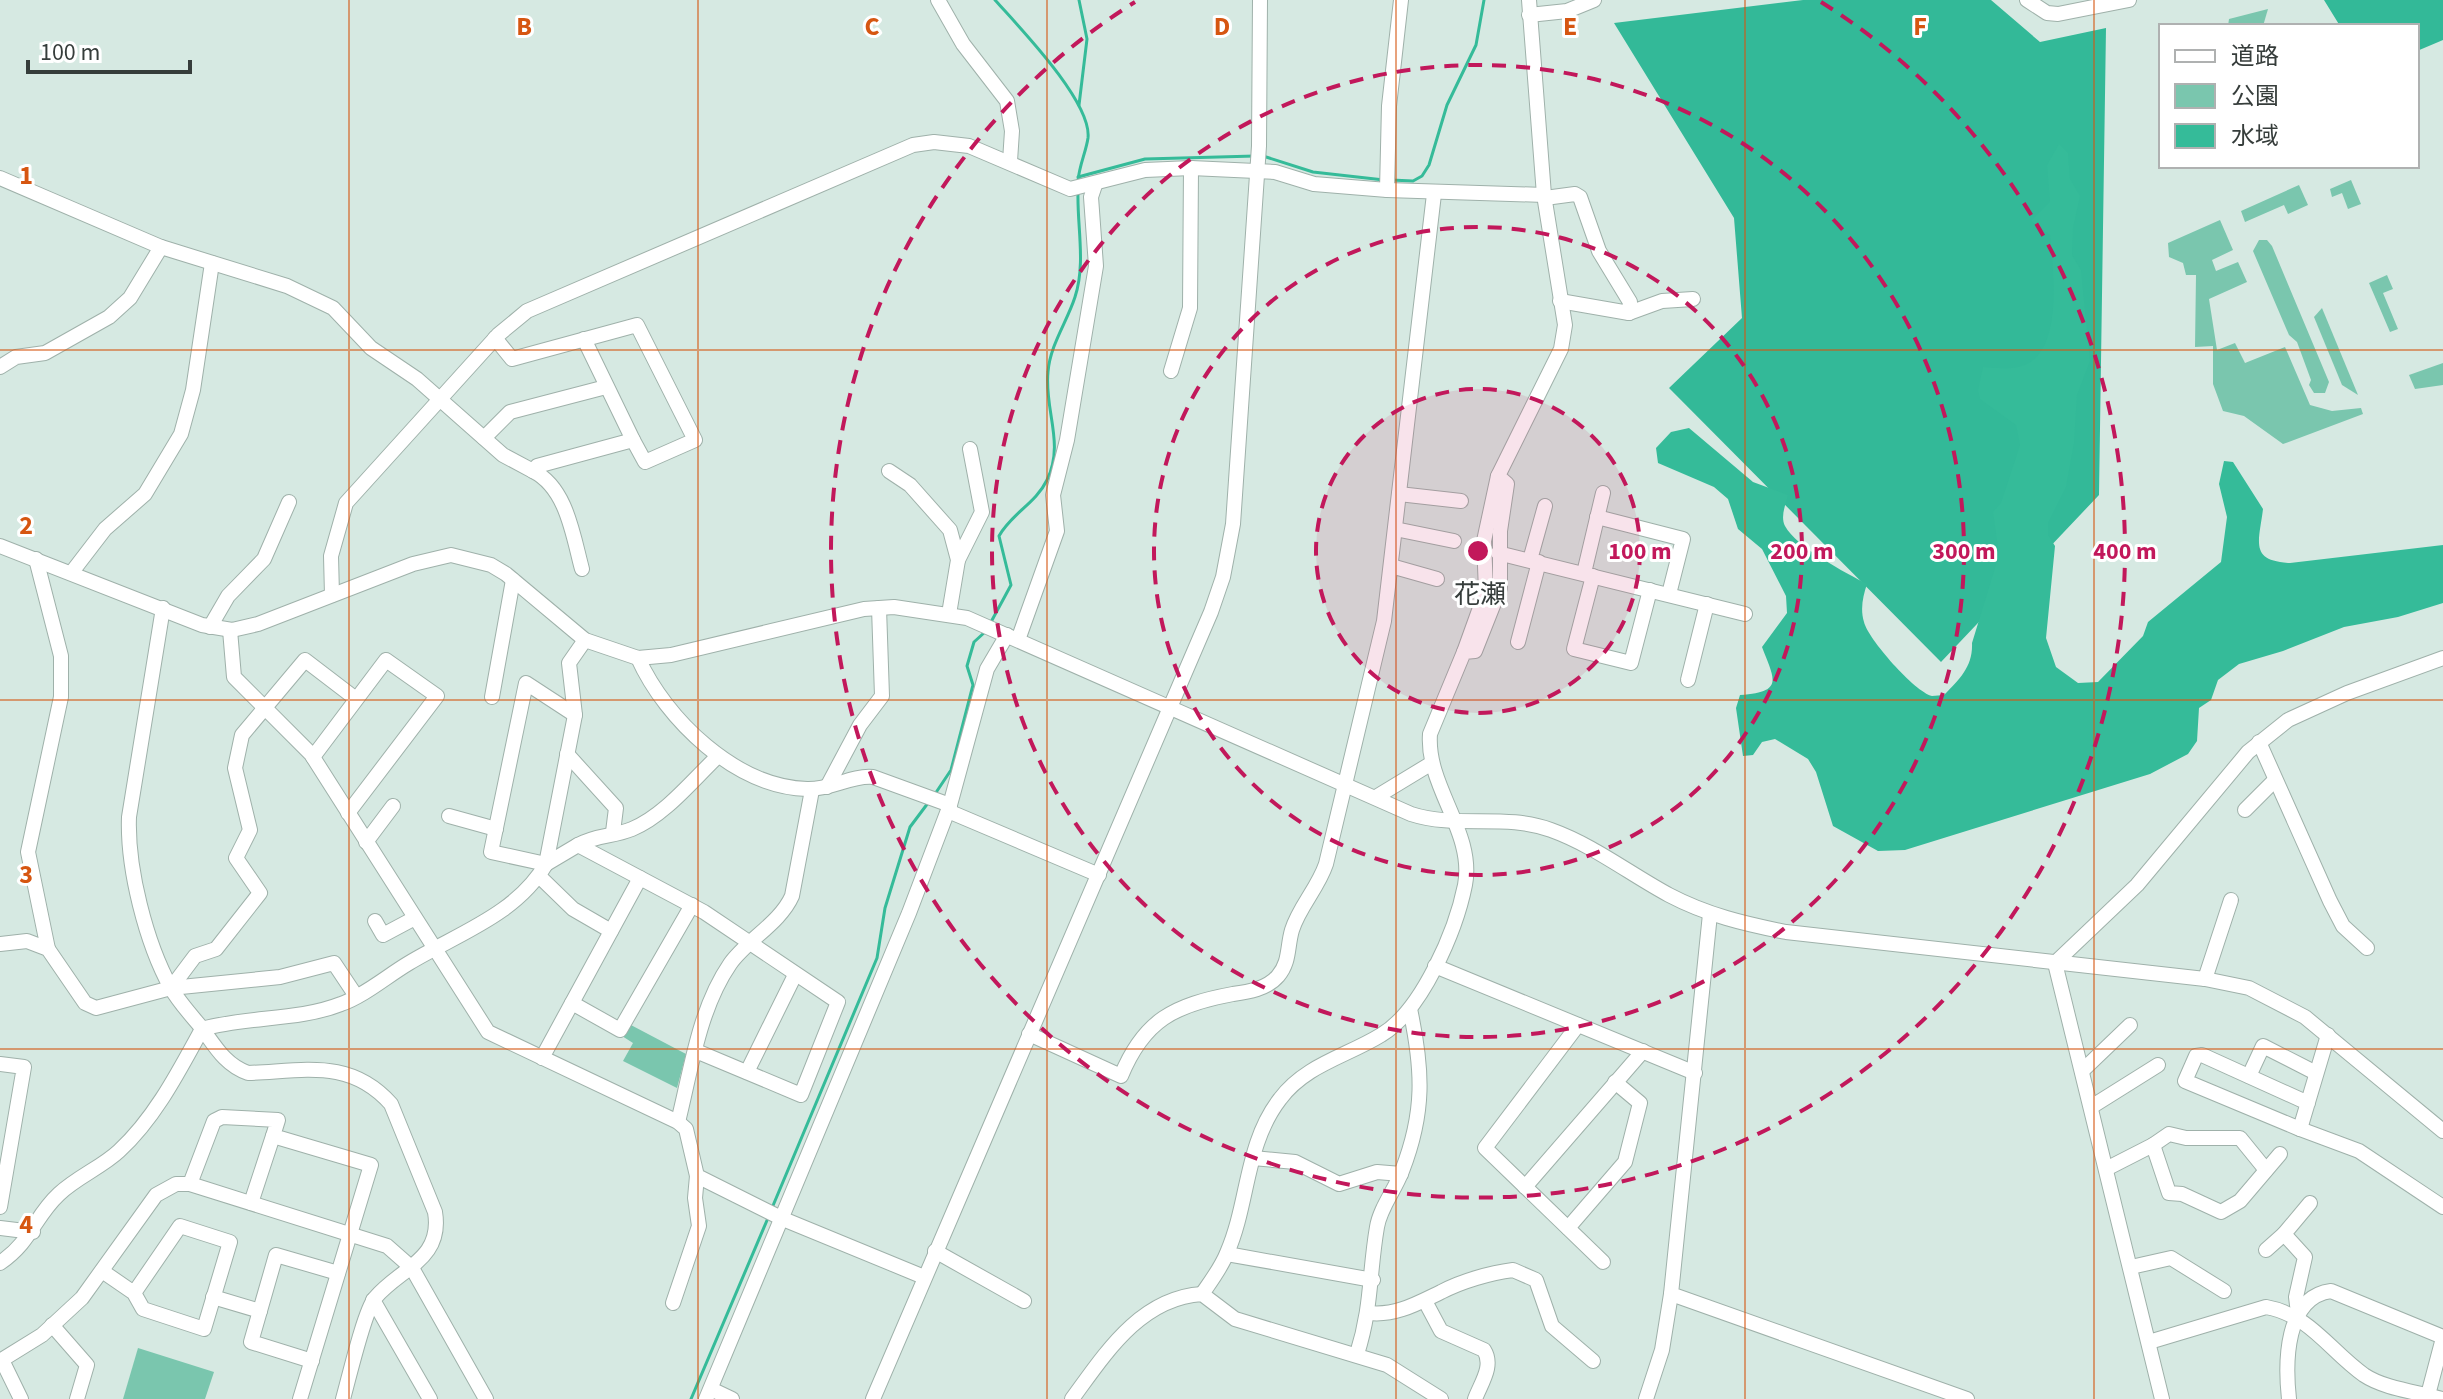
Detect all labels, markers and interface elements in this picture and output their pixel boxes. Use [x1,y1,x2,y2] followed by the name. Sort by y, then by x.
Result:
[516,8,532,45] text: B
[864,8,880,45] text: C
[1214,8,1230,45] text: D
[1563,8,1577,45] text: E
[1913,8,1927,45] text: F
[28,24,190,74] scale bar
[2159,24,2419,168] legend
[40,35,100,70] text: 100 m
[2231,39,2279,74] text: 道路
[2231,79,2279,114] text: 公園
[2231,119,2279,154] text: 水域
[19,157,33,194] text: 1
[19,507,33,544] text: 2
[1608,534,1672,569] text: 100 m
[1770,534,1834,569] text: 200 m
[1932,534,1996,569] text: 300 m
[2093,534,2157,569] text: 400 m
[1464,537,1492,565] centre of rings
[1454,576,1506,613] district label: 花瀬
[19,856,33,893] text: 3
[19,1206,33,1243] text: 4

